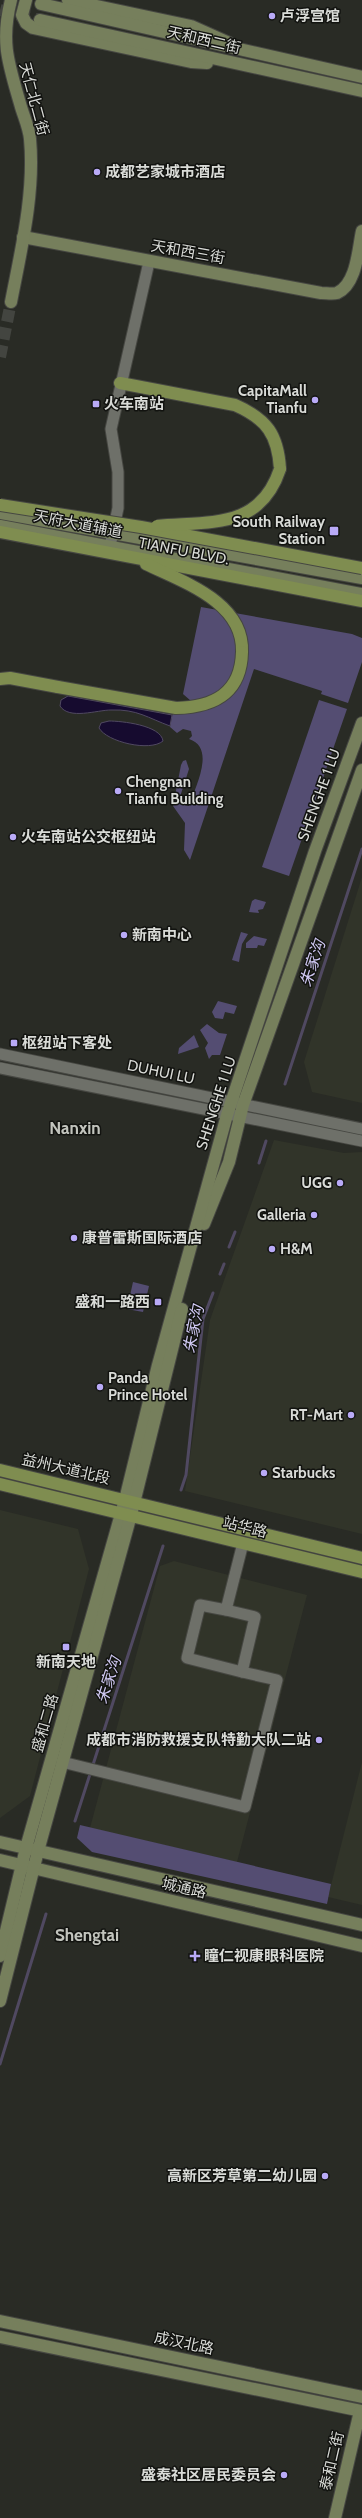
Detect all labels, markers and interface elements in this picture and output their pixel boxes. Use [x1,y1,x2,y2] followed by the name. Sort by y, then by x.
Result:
[280,7,340,25] place label: 卢浮宫馆
[267,11,277,21] marker: 卢浮宫馆
[165,23,243,57] street label: 天和西二街
[16,60,52,138] street label: 天仁北二街
[105,163,225,181] place label: 成都艺家城市酒店
[92,167,102,177] marker: 成都艺家城市酒店
[149,237,227,267] street label: 天和西三街
[238,382,307,417] place label: CapitaMall Tianfu
[104,395,164,413] place label: 火车南站
[310,395,320,405] marker: CapitaMall Tianfu
[91,399,101,409] marker: 火车南站
[32,507,124,541] street label: 天府大道辅道
[232,513,326,548] place label: South Railway Station
[328,525,340,537] marker: South Railway Station
[137,533,231,569] street label: TIANFU BLVD.
[294,746,344,844] street label: SHENGHE 1 LU
[126,773,224,808] place label: Chengnan Tianfu Building
[113,786,123,796] marker: Chengnan Tianfu Building
[21,828,156,846] place label: 火车南站公交枢纽站
[8,832,18,842] marker: 火车南站公交枢纽站
[132,926,192,944] place label: 新南中心
[119,930,129,940] marker: 新南中心
[296,935,330,989] water label: 朱家沟
[22,1034,112,1052] place label: 枢纽站下客处
[9,1038,19,1048] marker: 枢纽站下客处
[192,1054,240,1152] street label: SHENGHE 1 LU
[126,1056,196,1088] street label: DUHUI LU
[49,1118,101,1138] district label: Nanxin
[301,1174,332,1192] place label: UGG
[335,1178,345,1188] marker: UGG
[257,1206,307,1224] place label: Galleria
[309,1210,319,1220] marker: Galleria
[82,1229,202,1247] place label: 康普雷斯国际酒店
[69,1233,79,1243] marker: 康普雷斯国际酒店
[280,1240,313,1258] place label: H&M
[267,1244,277,1254] marker: H&M
[75,1293,150,1311] place label: 盛和一路西
[153,1297,163,1307] marker: 盛和一路西
[180,1302,208,1354] water label: 朱家沟
[108,1369,188,1404] place label: Panda Prince Hotel
[95,1382,105,1392] marker: Panda Prince Hotel
[290,1406,343,1424] place label: RT-Mart
[346,1410,356,1420] marker: RT-Mart
[20,1450,112,1488] street label: 益州大道北段
[272,1464,335,1482] place label: Starbucks
[259,1468,269,1478] marker: Starbucks
[221,1513,269,1541] street label: 站华路
[61,1642,71,1652] marker: 新南天地
[92,1652,126,1706] water label: 朱家沟
[36,1653,96,1671] place label: 新南天地
[28,1692,62,1754] street label: 盛和二路
[86,1731,311,1749] place label: 成都市消防救援支队特勤大队二站
[314,1735,324,1745] marker: 成都市消防救援支队特勤大队二站
[160,1874,208,1902] street label: 城通路
[55,1925,119,1945] district label: Shengtai
[204,1947,324,1965] place label: 瞳仁视康眼科医院
[189,1950,201,1962] marker: 瞳仁视康眼科医院
[167,2167,317,2185] place label: 高新区芳草第二幼儿园
[320,2171,330,2181] marker: 高新区芳草第二幼儿园
[153,2328,215,2358] street label: 成汉北路
[316,2430,348,2492] street label: 泰和二街
[141,2466,276,2484] place label: 盛泰社区居民委员会
[279,2470,289,2480] marker: 盛泰社区居民委员会

